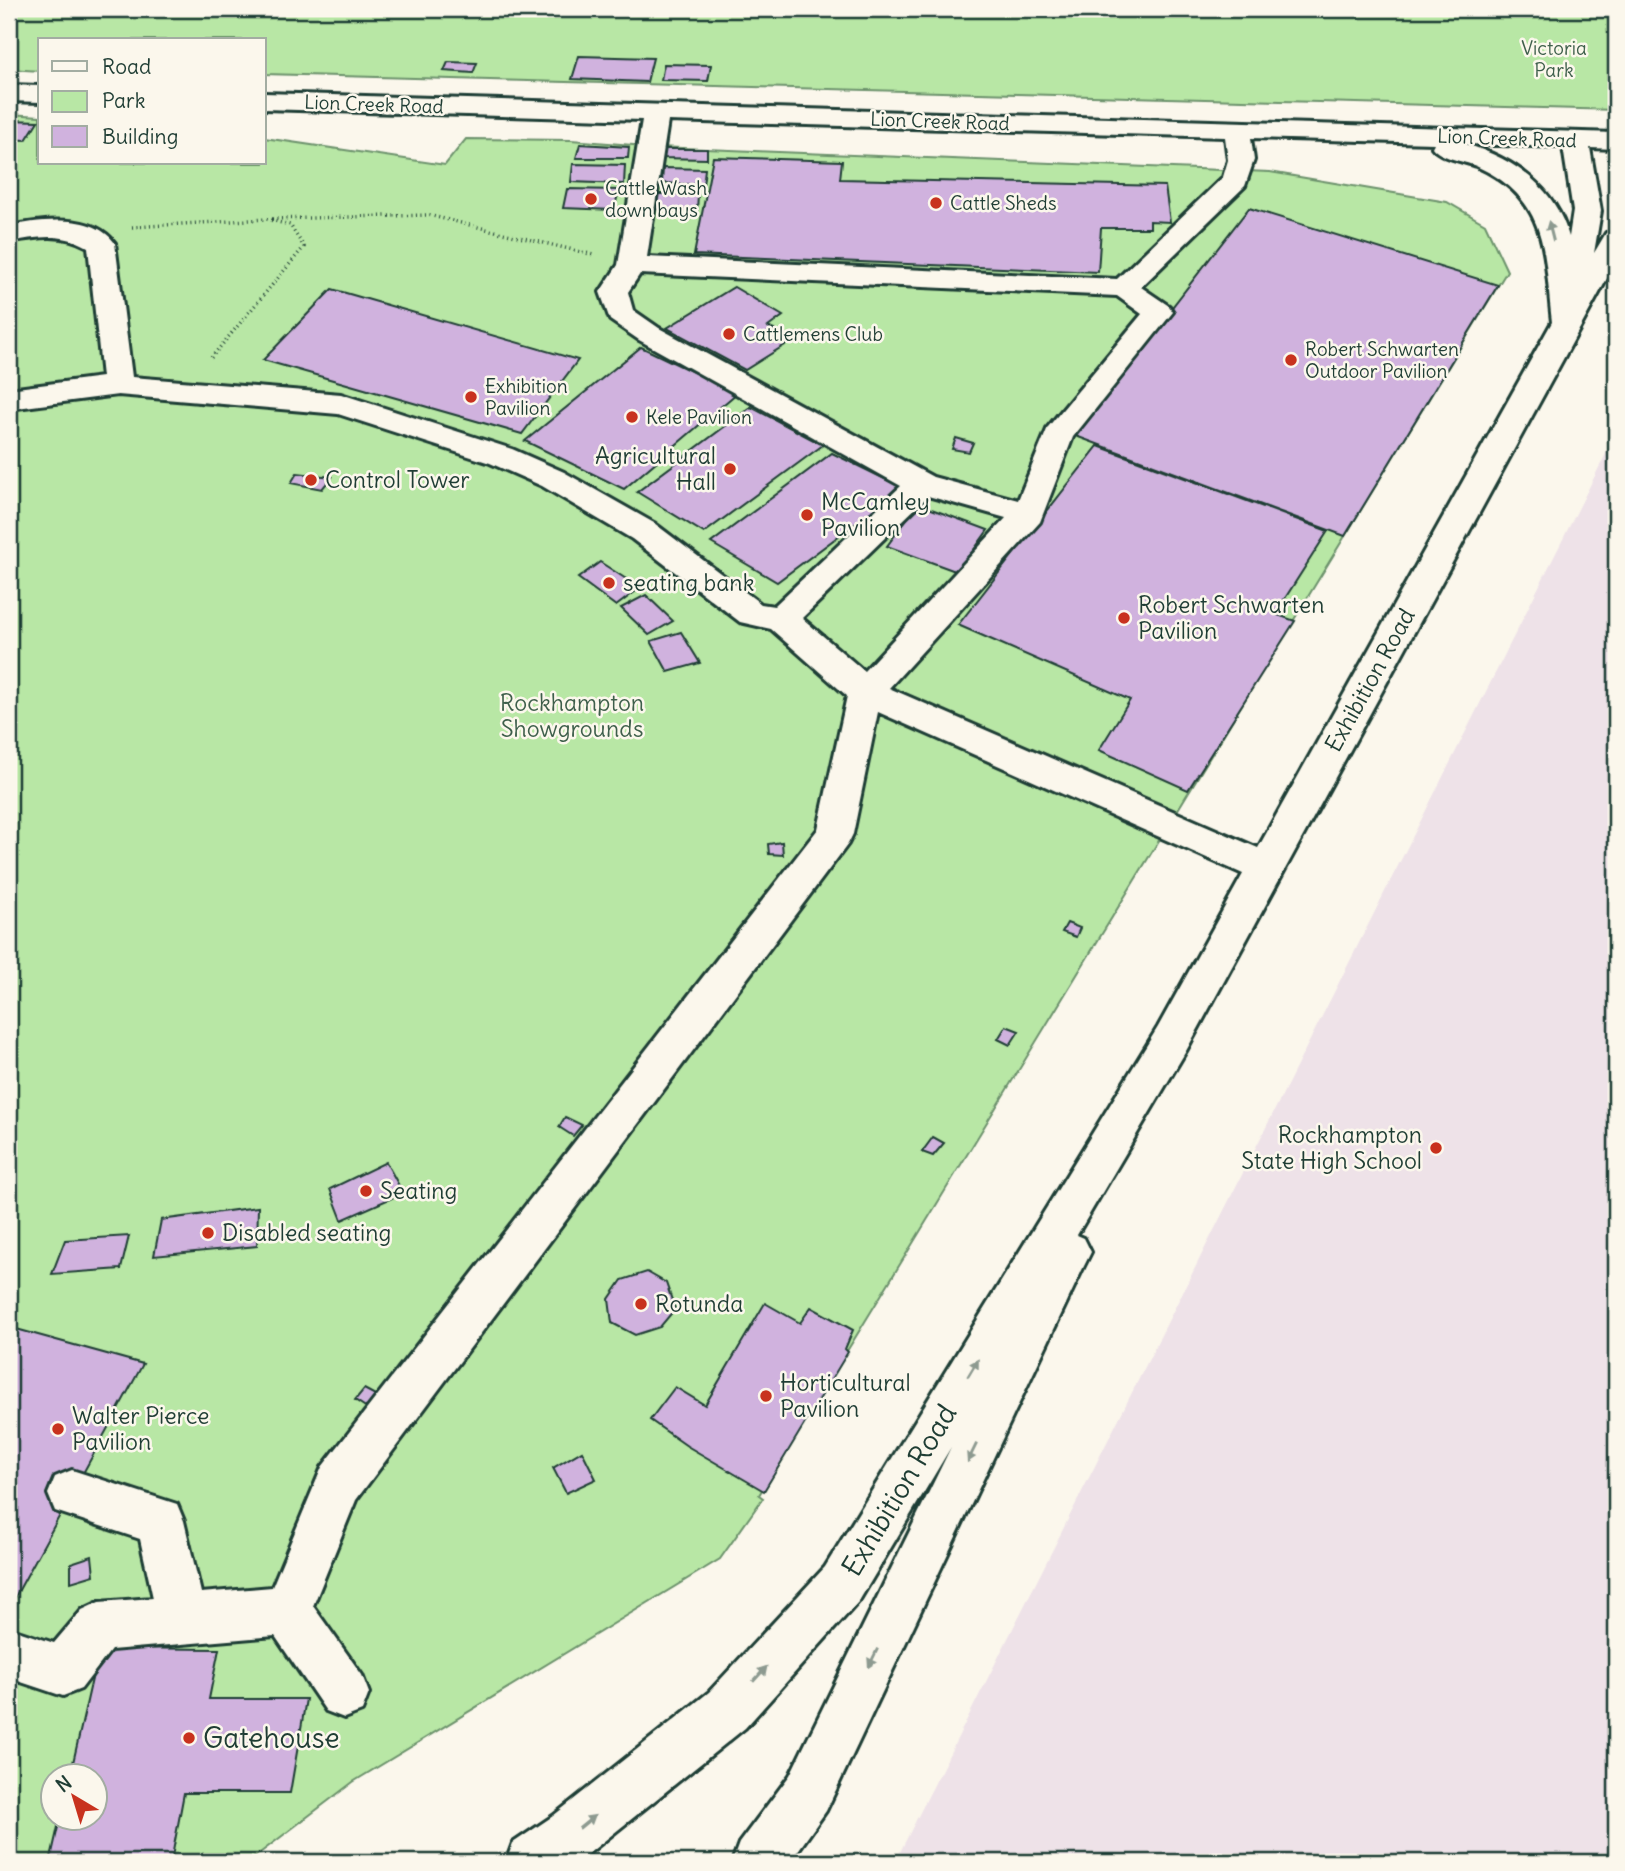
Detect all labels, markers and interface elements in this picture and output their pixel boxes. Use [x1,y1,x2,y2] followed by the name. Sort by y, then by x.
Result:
[1521,36,1587,82] park label: Victoria Park
[38,38,266,164] legend
[102,53,151,80] text: Road
[102,87,145,114] text: Park
[304,90,444,118] street label: Lion Creek Road
[870,107,1010,135] street label: Lion Creek Road
[102,123,178,150] text: Building
[1437,124,1577,152] street label: Lion Creek Road
[605,176,707,222] place label: Cattle Wash down bays
[583,191,599,207] marker: Cattle Wash down bays
[950,191,1057,215] place label: Cattle Sheds
[928,195,944,211] marker: Cattle Sheds
[1545,219,1556,241] one-way arrow
[743,322,883,346] place label: Cattlemens Club
[721,326,737,342] marker: Cattlemens Club
[1305,337,1459,383] place label: Robert Schwarten Outdoor Pavilion
[1283,352,1299,368] marker: Robert Schwarten Outdoor Pavilion
[485,374,568,420] place label: Exhibition Pavilion
[463,389,479,405] marker: Exhibition Pavilion
[646,405,752,429] place label: Kele Pavilion
[624,409,640,425] marker: Kele Pavilion
[595,441,716,496] place label: Agricultural Hall
[722,461,738,477] marker: Agricultural Hall
[325,465,470,494] place label: Control Tower
[303,472,319,488] marker: Control Tower
[821,487,930,542] place label: McCamley Pavilion
[799,507,815,523] marker: McCamley Pavilion
[623,568,754,597] place label: seating bank
[601,575,617,591] marker: seating bank
[1138,590,1324,645] place label: Robert Schwarten Pavilion
[1318,603,1421,757] street label: Exhibition Road
[1116,610,1132,626] marker: Robert Schwarten Pavilion
[500,688,644,743] park label: Rockhampton Showgrounds
[1241,1120,1422,1175] place label: Rockhampton State High School
[1428,1140,1444,1156] marker: Rockhampton State High School
[380,1176,457,1205] place label: Seating
[358,1183,374,1199] marker: Seating
[222,1218,391,1247] place label: Disabled seating
[200,1225,216,1241] marker: Disabled seating
[655,1289,743,1318] place label: Rotunda
[633,1296,649,1312] marker: Rotunda
[966,1359,979,1378] one-way arrow
[780,1368,911,1423] place label: Horticultural Pavilion
[758,1388,774,1404] marker: Horticultural Pavilion
[834,1398,964,1582] street label: Exhibition Road
[72,1401,209,1456] place label: Walter Pierce Pavilion
[50,1421,66,1437] marker: Walter Pierce Pavilion
[966,1443,978,1463] one-way arrow
[867,1648,879,1668] one-way arrow
[751,1666,767,1683] one-way arrow
[203,1720,340,1756] place label: Gatehouse
[181,1730,197,1746] marker: Gatehouse
[38,1762,108,1832] north arrow
[51,1770,76,1797] text: N
[578,1815,596,1830] one-way arrow

